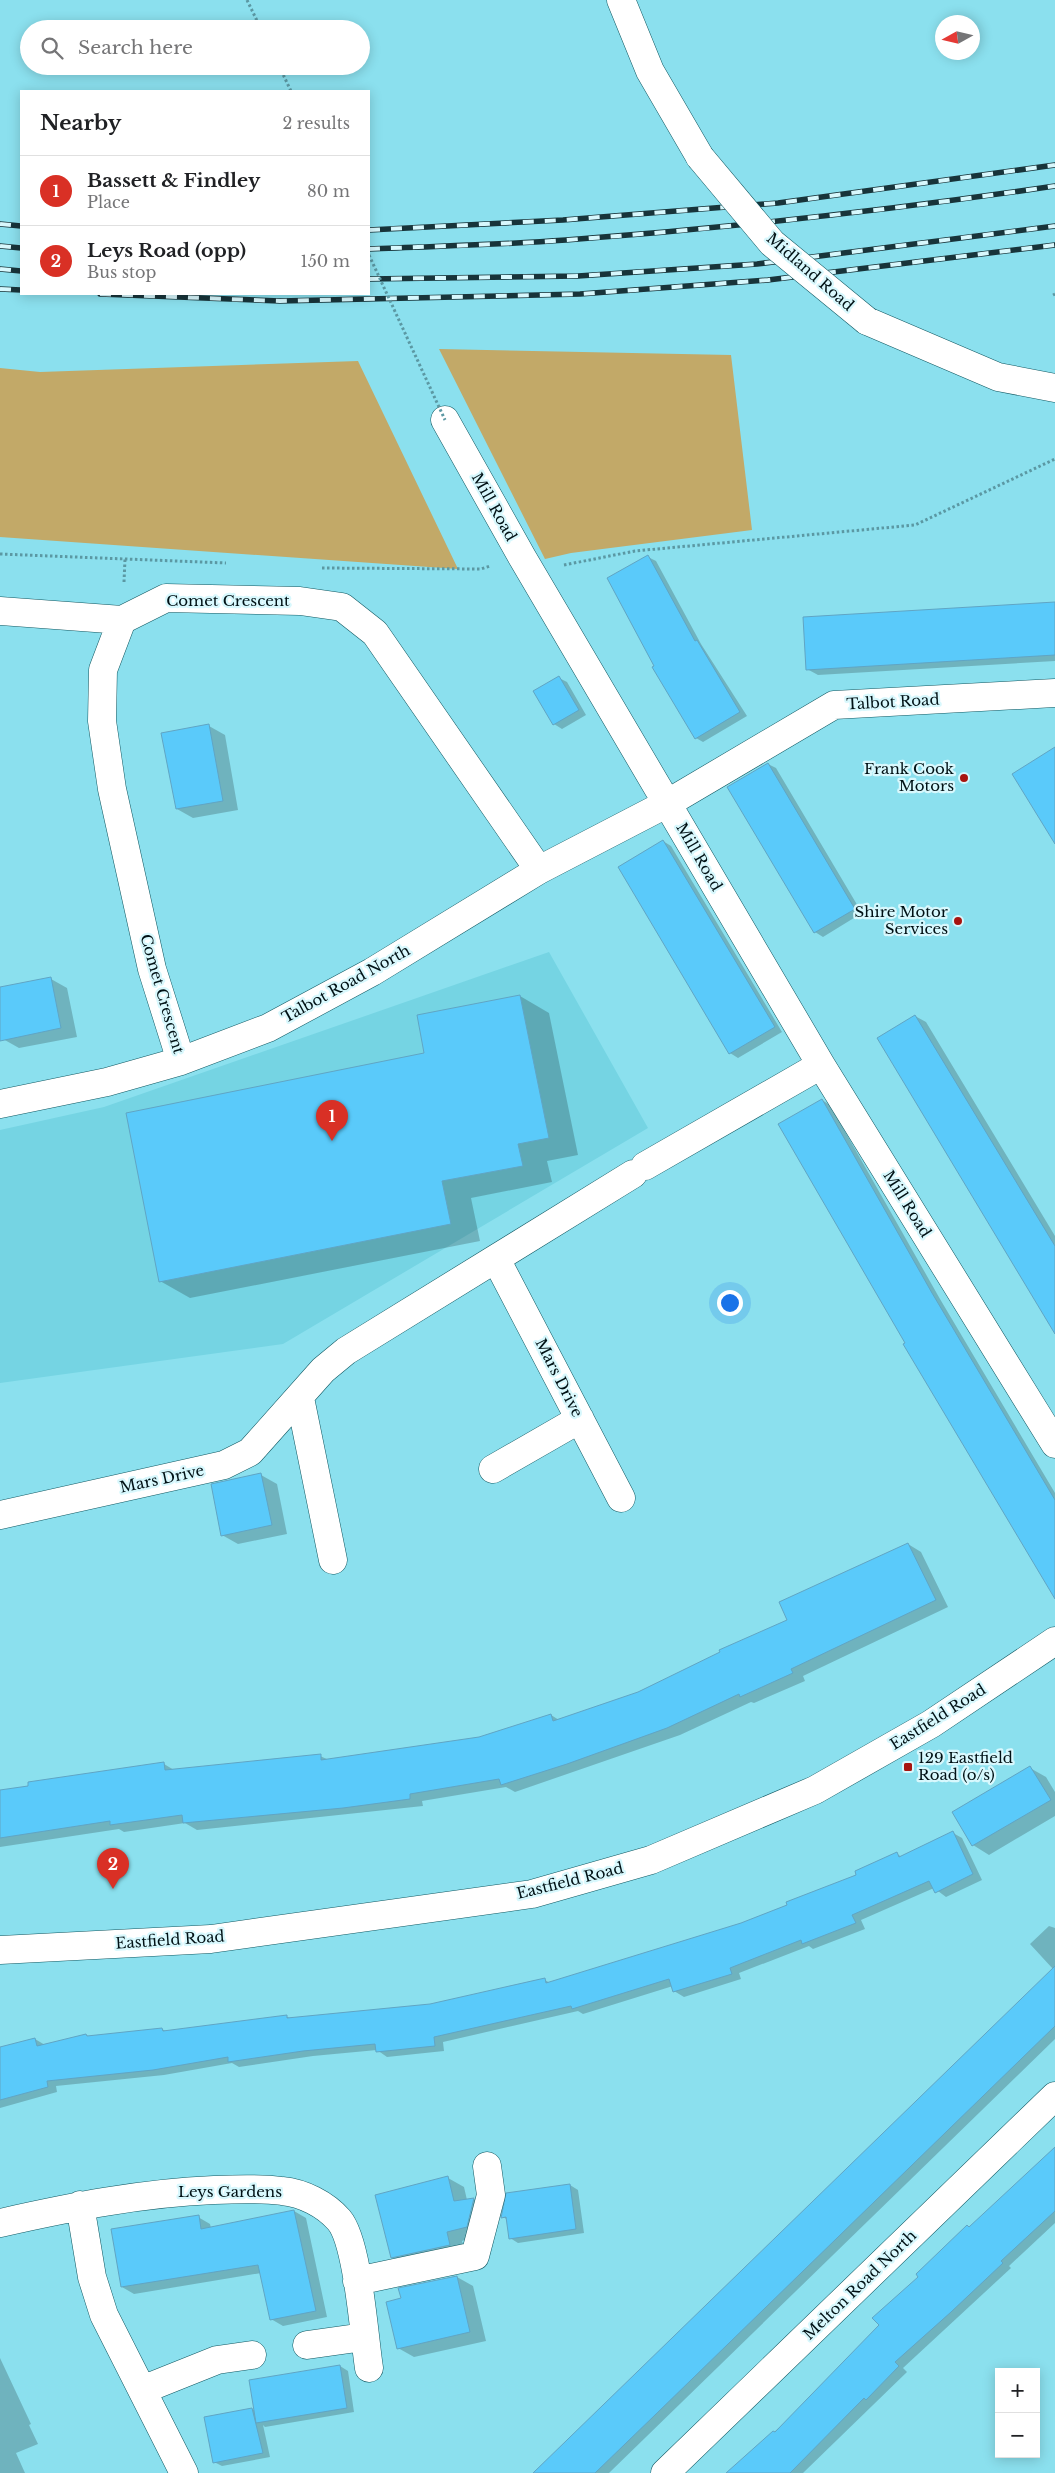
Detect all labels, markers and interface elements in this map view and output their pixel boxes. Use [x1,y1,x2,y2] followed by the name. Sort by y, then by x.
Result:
[935,15,980,60] north arrow
[20,20,370,75] search box
[38,34,66,62] icon: search
[78,36,193,59] text: Search here
[40,110,121,136] text: Nearby
[282,113,350,133] text: 2 results
[87,169,260,192] text: Bassett & Findley
[53,181,59,201] text: 1
[307,181,350,201] text: 80 m
[87,192,130,212] text: Place
[763,229,858,315] street label: Midland Road
[87,239,246,262] text: Leys Road (opp)
[51,251,61,271] text: 2
[301,251,350,271] text: 150 m
[87,262,156,282] text: Bus stop
[468,469,521,544] street label: Mill Road
[166,591,290,610] street label: Comet Crescent
[846,690,940,713] street label: Talbot Road
[864,759,955,795] place label: Frank Cook Motors
[958,772,970,784] marker: Frank Cook Motors
[672,819,727,894] street label: Mill Road
[855,902,949,938] place label: Shire Motor Services
[952,915,964,927] marker: Shire Motor Services
[136,932,189,1056] street label: Comet Crescent
[278,940,413,1027] street label: Talbot Road North
[316,1100,348,1141] pin: 1
[879,1167,935,1241] street label: Mill Road
[717,1290,743,1316] your location
[532,1335,587,1420] street label: Mars Drive
[118,1460,206,1497] street label: Mars Drive
[886,1680,989,1754] street label: Eastfield Road
[918,1748,1013,1784] place label: 129 Eastfield Road (o/s)
[902,1761,914,1773] marker: 129 Eastfield Road (o/s)
[97,1848,129,1889] pin: 2
[515,1858,625,1903] street label: Eastfield Road
[115,1926,225,1953] street label: Eastfield Road
[178,2182,282,2201] street label: Leys Gardens
[799,2226,920,2344] street label: Melton Road North
[995,2368,1040,2458] map controls
[995,2368,1040,2413] button: +
[995,2413,1040,2458] button: −

